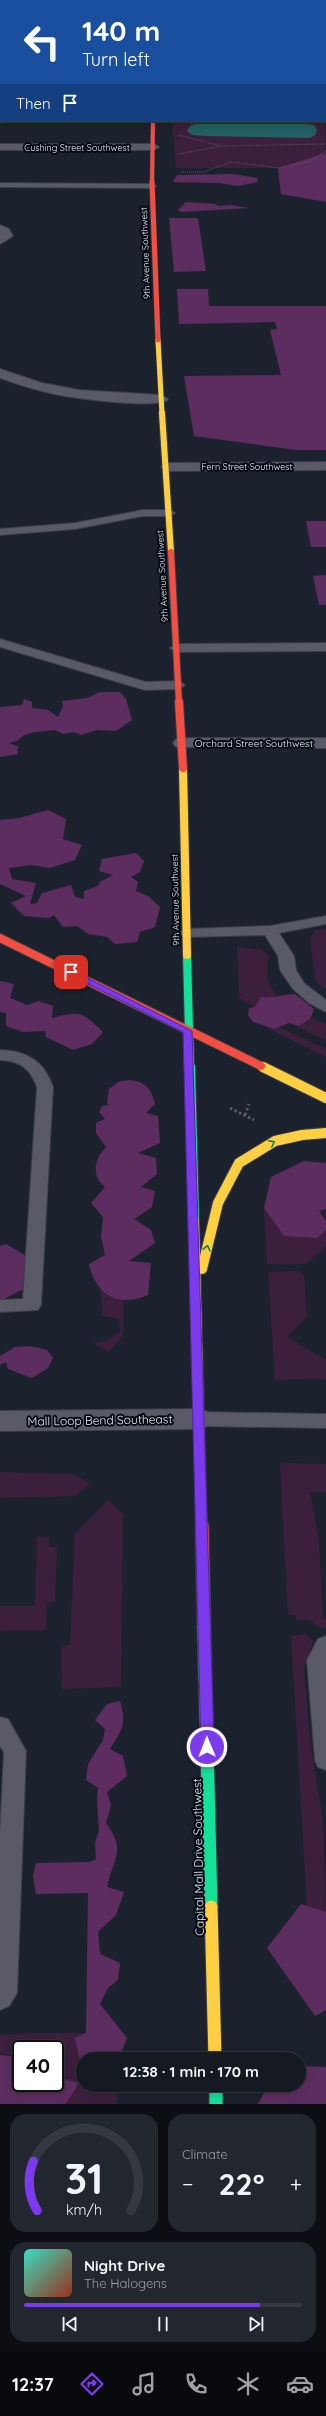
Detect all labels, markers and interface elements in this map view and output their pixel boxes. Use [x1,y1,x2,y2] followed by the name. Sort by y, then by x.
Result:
[82,13,160,48] text: 140 m
[16,16,68,68] icon: left
[82,48,150,71] text: Turn left
[59,92,81,114] icon: arrive
[16,94,51,113] text: Then
[24,142,130,153] street label: Cushing Street Southwest
[138,207,152,299] street label: 9th Avenue Southwest
[201,461,293,472] street label: Fern Street Southwest
[154,530,170,622] street label: 9th Avenue Southwest
[195,737,314,750] street label: Orchard Street Southwest
[169,854,181,946] street label: 9th Avenue Southwest
[54,955,88,989] pin
[60,961,82,983] icon: arrive
[268,1140,275,1148] one-way arrow
[203,1244,211,1251] one-way arrow
[27,1411,173,1429] street label: Mall Loop Bend Southeast
[186,1726,228,1768] position arrow
[189,1778,207,1936] street label: Capital Mall Drive Southwest
[12,2040,64,2092] speed limit sign: 40
[123,2062,259,2081] text: 12:38 · 1 min · 170 m
[182,2146,228,2162] text: Climate
[65,2152,103,2204] text: 31
[219,2165,264,2203] text: 22°
[182,2170,193,2198] text: −
[290,2170,302,2198] text: +
[66,2201,102,2219] text: km/h
[84,2256,165,2275] text: Night Drive
[84,2275,167,2291] text: The Halogens
[59,2313,81,2335] icon: previous
[152,2313,174,2335] icon: pause
[245,2313,267,2335] icon: next
[78,2370,106,2398] icon: directions
[130,2370,158,2398] icon: music
[182,2370,210,2398] icon: phone
[234,2370,262,2398] icon: climate
[286,2370,314,2398] icon: car
[12,2373,54,2396] text: 12:37

